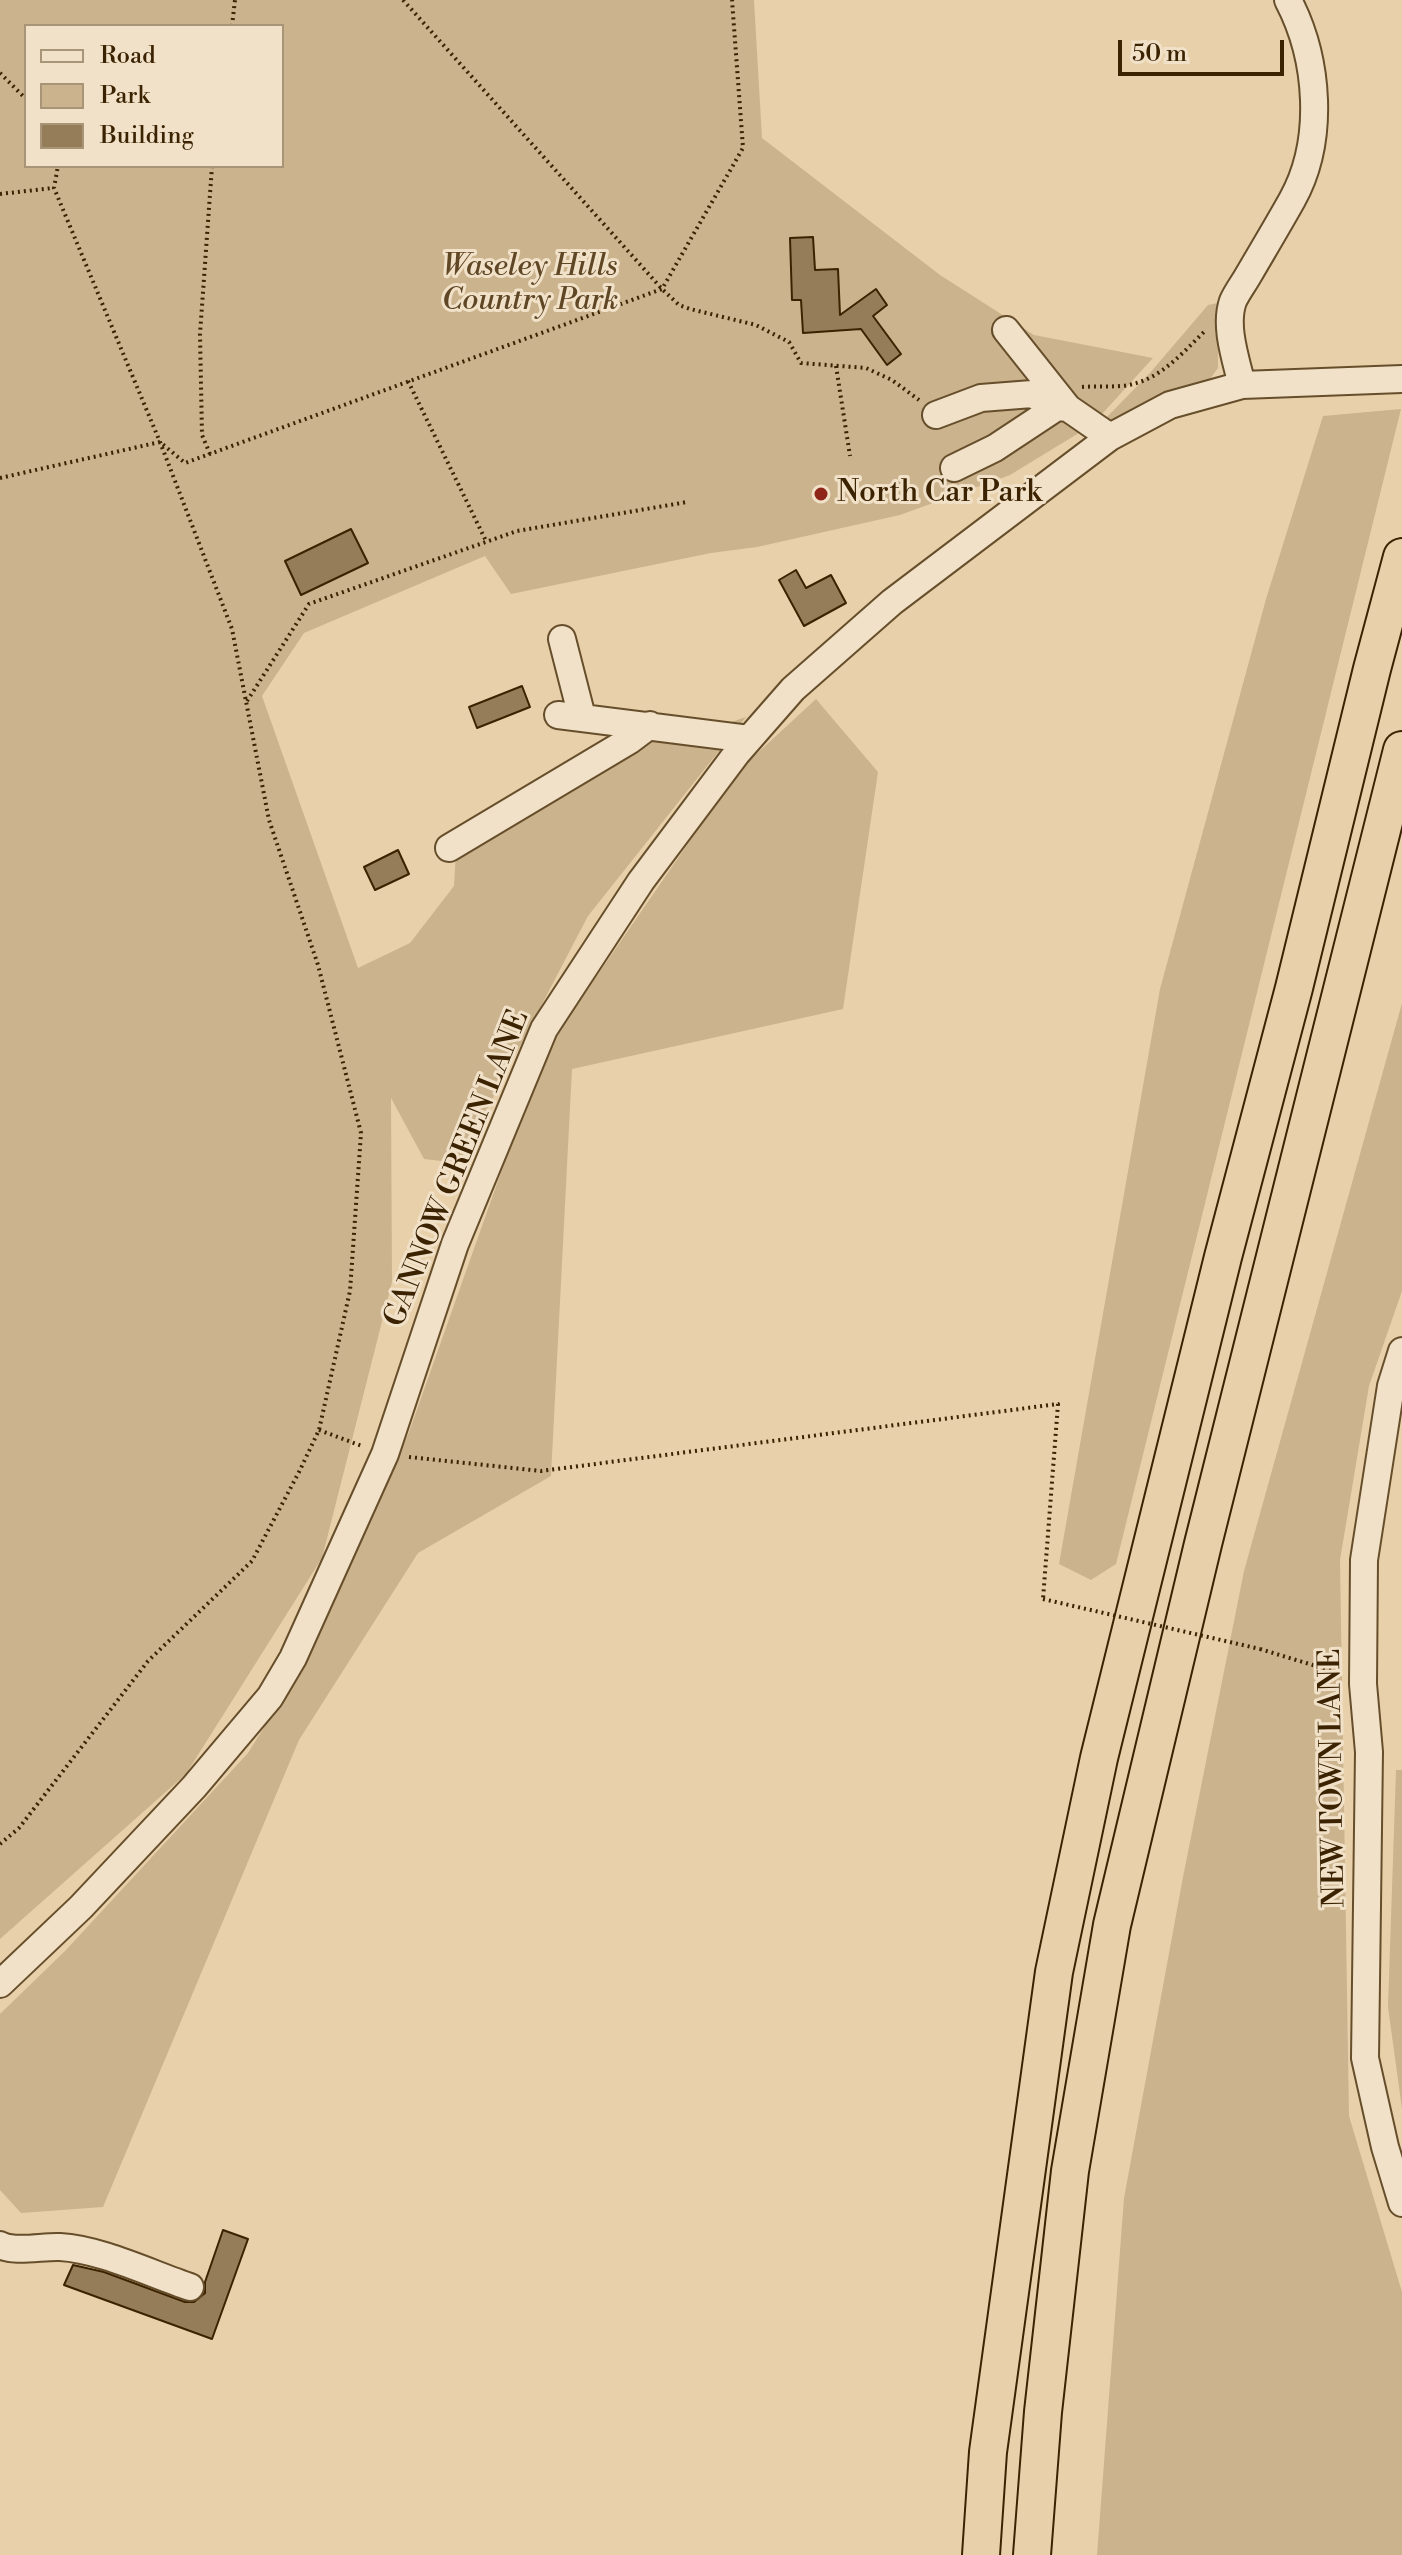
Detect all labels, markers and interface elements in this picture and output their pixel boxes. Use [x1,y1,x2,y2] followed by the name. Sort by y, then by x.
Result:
[24,24,284,168] legend
[1122,24,1288,74] scale bar
[1132,39,1187,69] text: 50 m
[100,41,156,71] text: Road
[100,81,150,111] text: Park
[100,121,194,151] text: Building
[442,250,618,320] park label: Waseley Hills Country Park
[837,476,1042,512] place label: North Car Park
[812,485,830,503] marker: North Car Park
[378,1005,538,1333] street label: GANNOW GREEN LANE
[1314,1648,1354,1908] street label: NEW TOWN LANE

